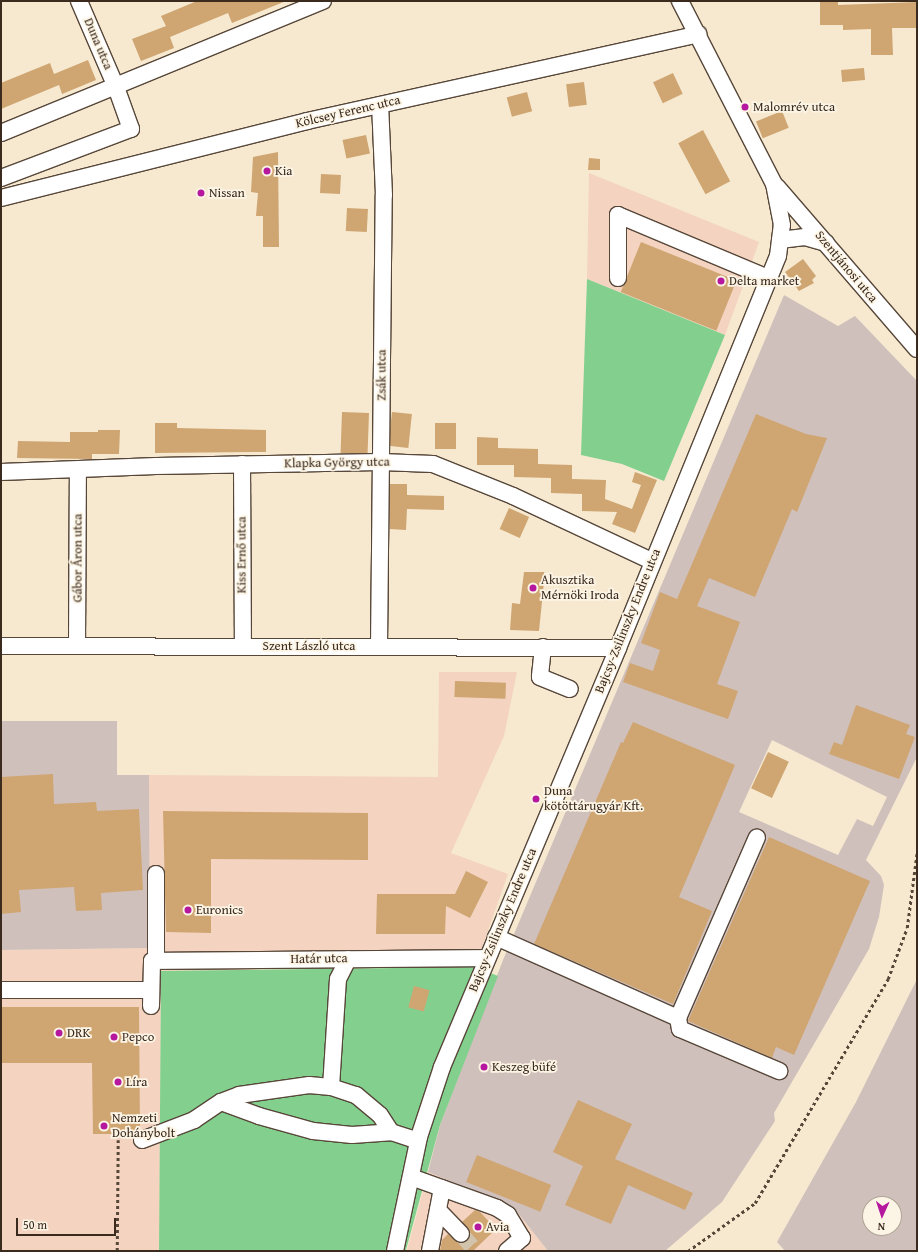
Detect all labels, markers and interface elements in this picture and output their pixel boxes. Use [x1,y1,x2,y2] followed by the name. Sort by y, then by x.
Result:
[80,16,116,72] street label: Duna utca
[294,92,402,132] street label: Kölcsey Ferenc utca
[753,99,835,115] place label: Malomrév utca
[740,102,750,112] marker: Malomrév utca
[275,163,292,179] place label: Kia
[262,166,272,176] marker: Kia
[209,185,245,201] place label: Nissan
[196,188,206,198] marker: Nissan
[811,228,881,306] street label: Szentjánosi utca
[729,273,799,289] place label: Delta market
[716,276,726,286] marker: Delta market
[374,349,390,401] street label: Zsák utca
[284,454,390,472] street label: Klapka György utca
[70,514,86,602] street label: Gábor Áron utca
[234,517,250,593] street label: Kiss Ernő utca
[592,546,664,696] street label: Bajcsy-Zsilinszky Endre utca
[541,573,619,604] place label: Akusztika Mérnöki Iroda
[528,583,538,593] marker: Akusztika Mérnöki Iroda
[263,638,355,654] street label: Szent László utca
[544,784,643,815] place label: Duna kötöttárugyár Kft.
[531,794,541,804] marker: Duna kötöttárugyár Kft.
[466,846,540,994] street label: Bajcsy-Zsilinszky Endre utca
[196,902,243,918] place label: Euronics
[183,905,193,915] marker: Euronics
[290,951,348,967] street label: Határ utca
[67,1025,90,1041] place label: DRK
[54,1028,64,1038] marker: DRK
[122,1029,154,1045] place label: Pepco
[109,1032,119,1042] marker: Pepco
[492,1059,556,1075] place label: Keszeg büfé
[479,1062,489,1072] marker: Keszeg büfé
[126,1074,147,1090] place label: Líra
[113,1077,123,1087] marker: Líra
[112,1111,175,1142] place label: Nemzeti Dohánybolt
[99,1121,109,1131] marker: Nemzeti Dohánybolt
[862,1196,902,1236] north arrow
[18,1210,118,1236] scale bar
[23,1216,47,1233] text: 50 m
[486,1219,510,1235] place label: Avia
[877,1219,886,1235] text: N
[473,1222,483,1232] marker: Avia

